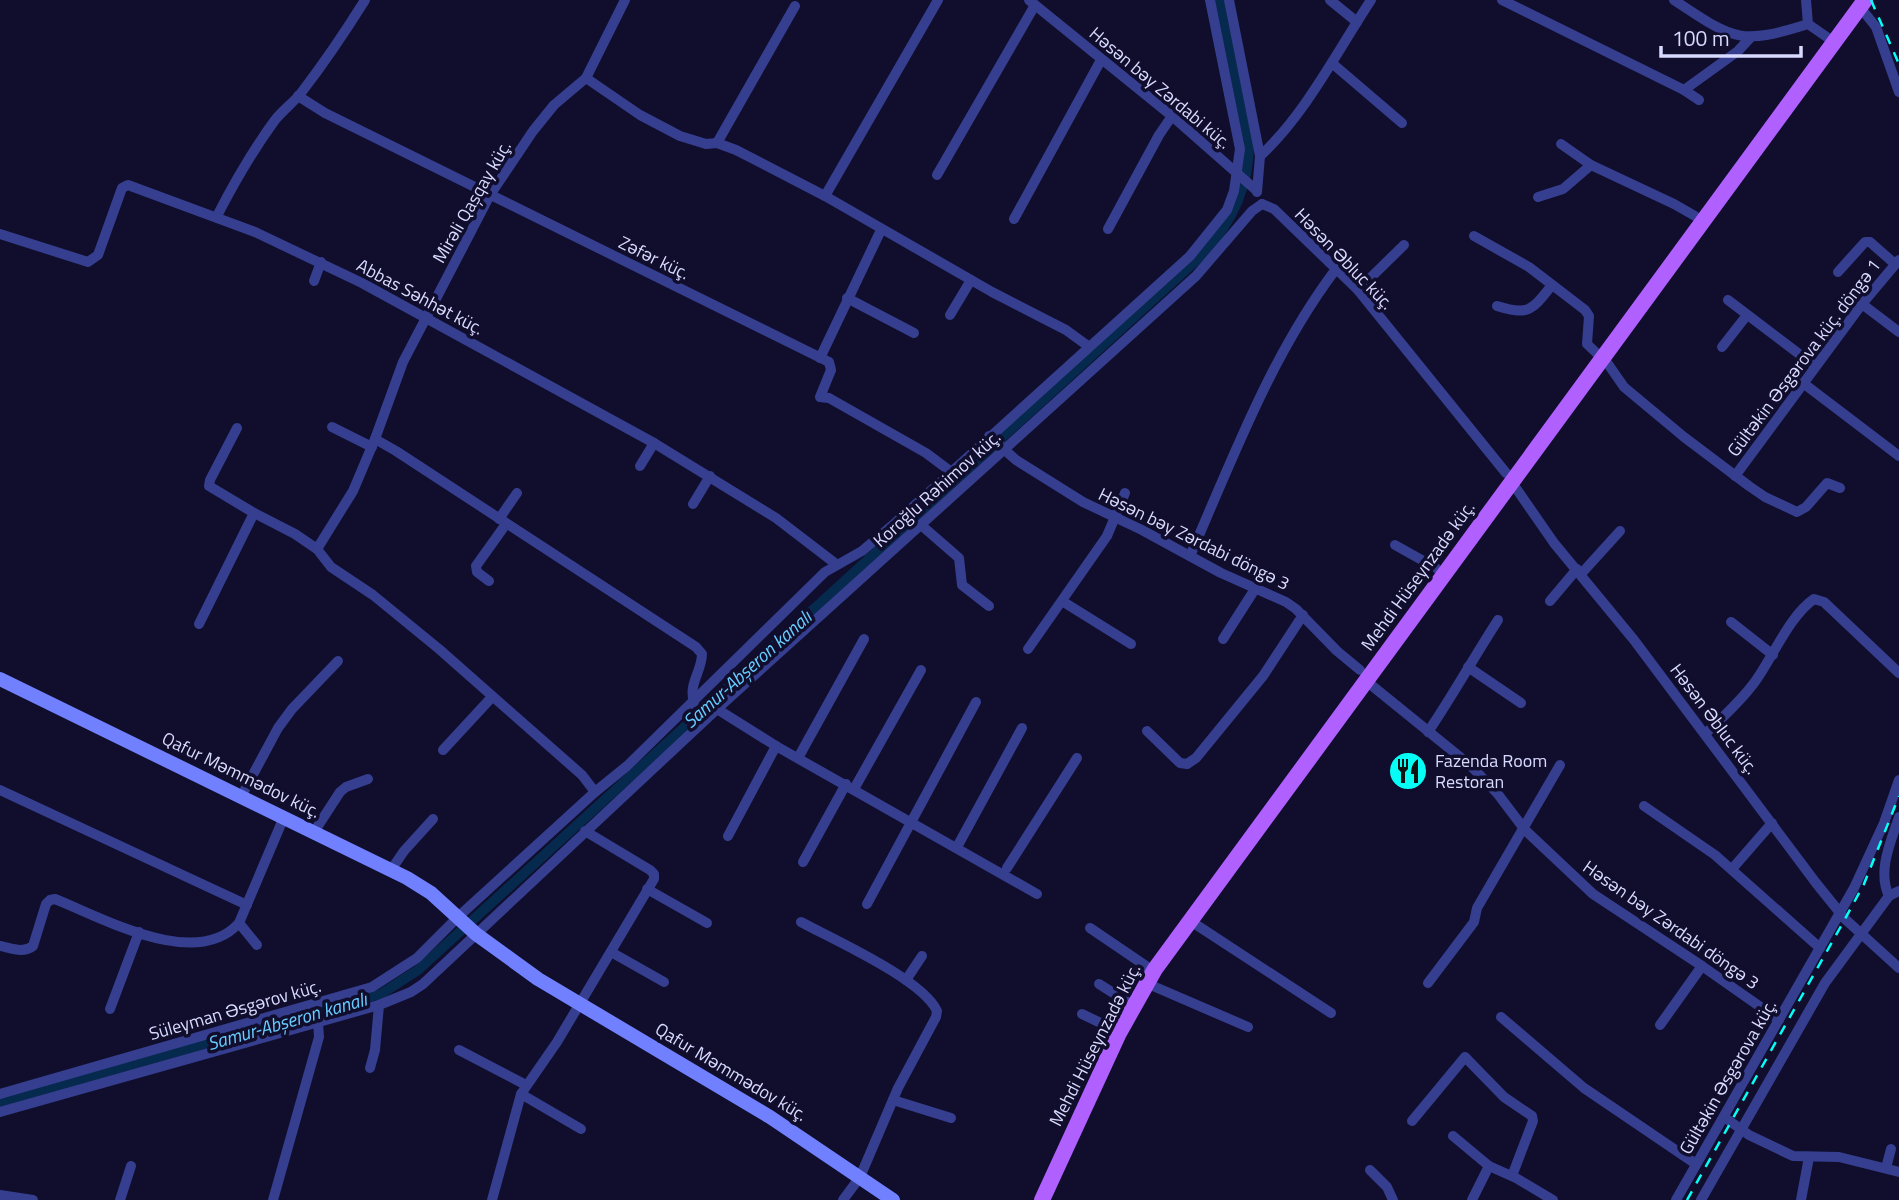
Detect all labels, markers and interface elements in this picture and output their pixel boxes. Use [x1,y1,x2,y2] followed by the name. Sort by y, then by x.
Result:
[1661,14,1801,58] scale bar
[1084,20,1237,155] street label: Həsən bəy Zərdabi küç.
[1672,22,1729,54] text: 100 m
[425,135,518,268] street label: Mirəli Qaşqay küç.
[1289,202,1400,316] street label: Həsən Əbluc küç.
[614,229,694,286] street label: Zəfər küç.
[352,252,489,341] street label: Abbas Səhhət küç.
[1720,253,1887,462] street label: Gültəkin Əsgərova küç. döngə 1
[867,424,1006,553] street label: Koroğlu Rəhimov küç.
[1094,480,1294,597] street label: Həsən bəy Zərdabi döngə 3
[1354,495,1481,656] street label: Mehdi Hüseynzadə küç.
[676,602,818,735] water label: Samur-Abşeron kanalı
[1664,658,1765,780] street label: Həsən Əbluc küç.
[157,724,325,825] street label: Qafur Məmmədov küç.
[1435,747,1547,795] place label: Fazenda Room Restoran
[1387,750,1429,792] restaurant icon: Fazenda Room Restoran
[1578,853,1765,996] street label: Həsən bəy Zərdabi döngə 3
[1042,959,1147,1131] street label: Mehdi Hüseynzadə küç.
[146,972,324,1047] street label: Süleyman Əsgərov küç.
[204,984,371,1057] water label: Samur-Abşeron kanalı
[1672,994,1783,1159] street label: Gültəkin Əsgərova küç.
[650,1015,812,1128] street label: Qafur Məmmədov küç.

